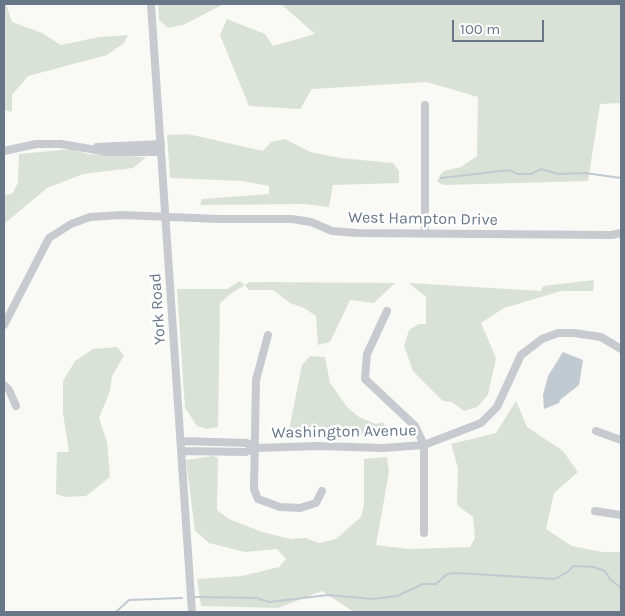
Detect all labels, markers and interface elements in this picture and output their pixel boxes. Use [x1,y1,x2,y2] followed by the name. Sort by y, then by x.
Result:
[455,10,548,42] scale bar
[460,20,500,38] text: 100 m
[348,208,498,230] street label: West Hampton Drive
[146,272,170,346] street label: York Road
[271,421,417,443] street label: Washington Avenue

